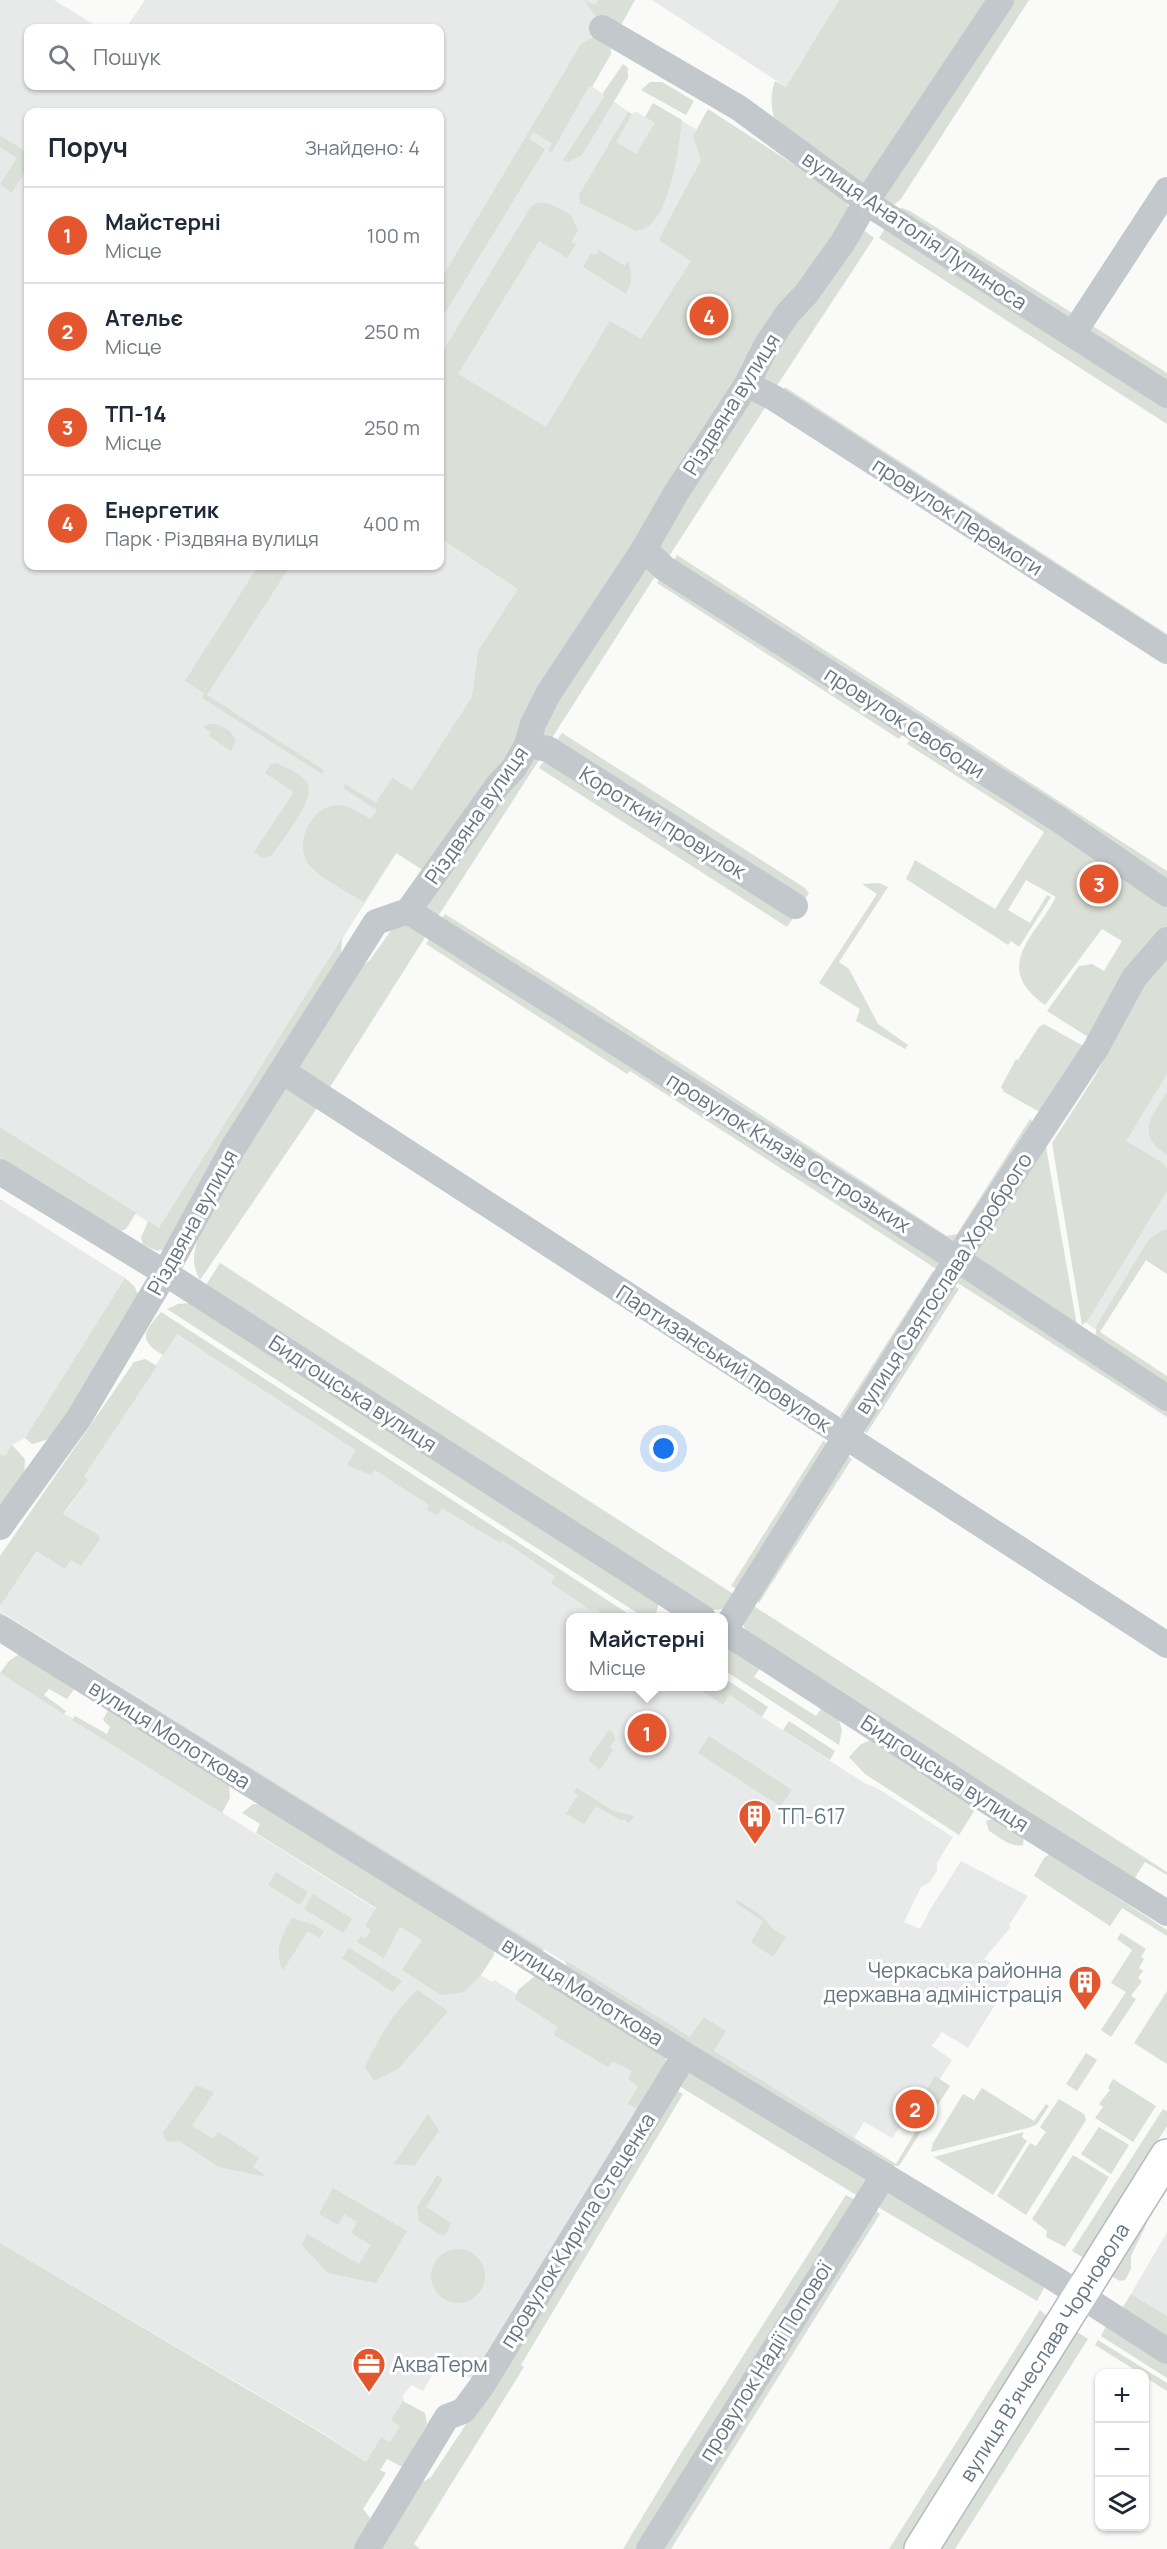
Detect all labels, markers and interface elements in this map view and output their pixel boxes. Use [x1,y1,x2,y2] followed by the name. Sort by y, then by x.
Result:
[24,24,444,90] search box
[45,41,78,74] icon: search
[93,42,160,72] text: Пошук
[48,129,128,165] text: Поруч
[305,134,420,161] text: Знайдено: 4
[797,144,1033,316] street label: вулиця Анатолія Лупиноса
[105,207,221,237] text: Майстерні
[63,222,72,249] text: 1
[367,222,420,249] text: 100 m
[105,237,162,264] text: Місце
[690,294,728,338] pin: 4
[105,303,183,333] text: Ательє
[62,318,73,345] text: 2
[364,318,420,345] text: 250 m
[676,328,786,480] street label: Різдвяна вулиця
[105,333,162,360] text: Місце
[105,399,167,429] text: ТП-14
[62,414,73,441] text: 3
[364,414,420,441] text: 250 m
[105,429,162,456] text: Місце
[867,450,1049,582] street label: провулок Перемоги
[105,495,219,525] text: Енергетик
[61,510,74,537] text: 4
[363,510,420,537] text: 400 m
[105,525,319,552] text: Парк · Різдвяна вулиця
[820,660,990,784] street label: провулок Свободи
[418,740,534,890] street label: Різдвяна вулиця
[574,759,752,885] street label: Короткий провулок
[1080,862,1118,906] pin: 3
[662,1065,916,1239] street label: провулок Князів Острозьких
[140,1144,244,1300] street label: Різдвяна вулиця
[848,1147,1038,1419] street label: вулиця Святослава Хороброго
[611,1278,837,1438] street label: Партизанський провулок
[264,1328,442,1458] street label: Бидгощська вулиця
[649,1434,678,1463] your location
[566,1613,728,1691] popup
[589,1624,705,1654] text: Майстерні
[589,1654,646,1681] text: Місце
[84,1673,256,1795] street label: вулиця Молоткова
[856,1708,1034,1838] street label: Бидгощська вулиця
[628,1710,666,1756] pin: 1
[737,1798,773,1845] building icon: ТП-617
[778,1802,845,1830] place label: ТП-617
[497,1930,669,2052] street label: вулиця Молоткова
[823,1956,1062,2008] place label: Черкаська районна державна адміністрація
[1067,1964,1103,2011] building icon: Черкаська районна державна адміністрація
[896,2086,934,2132] pin: 2
[493,2107,661,2353] street label: провулок Кирила Стеценка
[953,2217,1135,2487] street label: вулиця Вʼячеслава Чорновола
[692,2255,838,2466] street label: провулок Надії Попової
[351,2346,387,2393] office icon: АкваТерм
[392,2350,488,2378] place label: АкваТерм
[1095,2369,1149,2531] map controls
[1095,2369,1149,2423] button: +
[1095,2423,1149,2477] button: −
[1095,2477,1149,2531] button: layers

